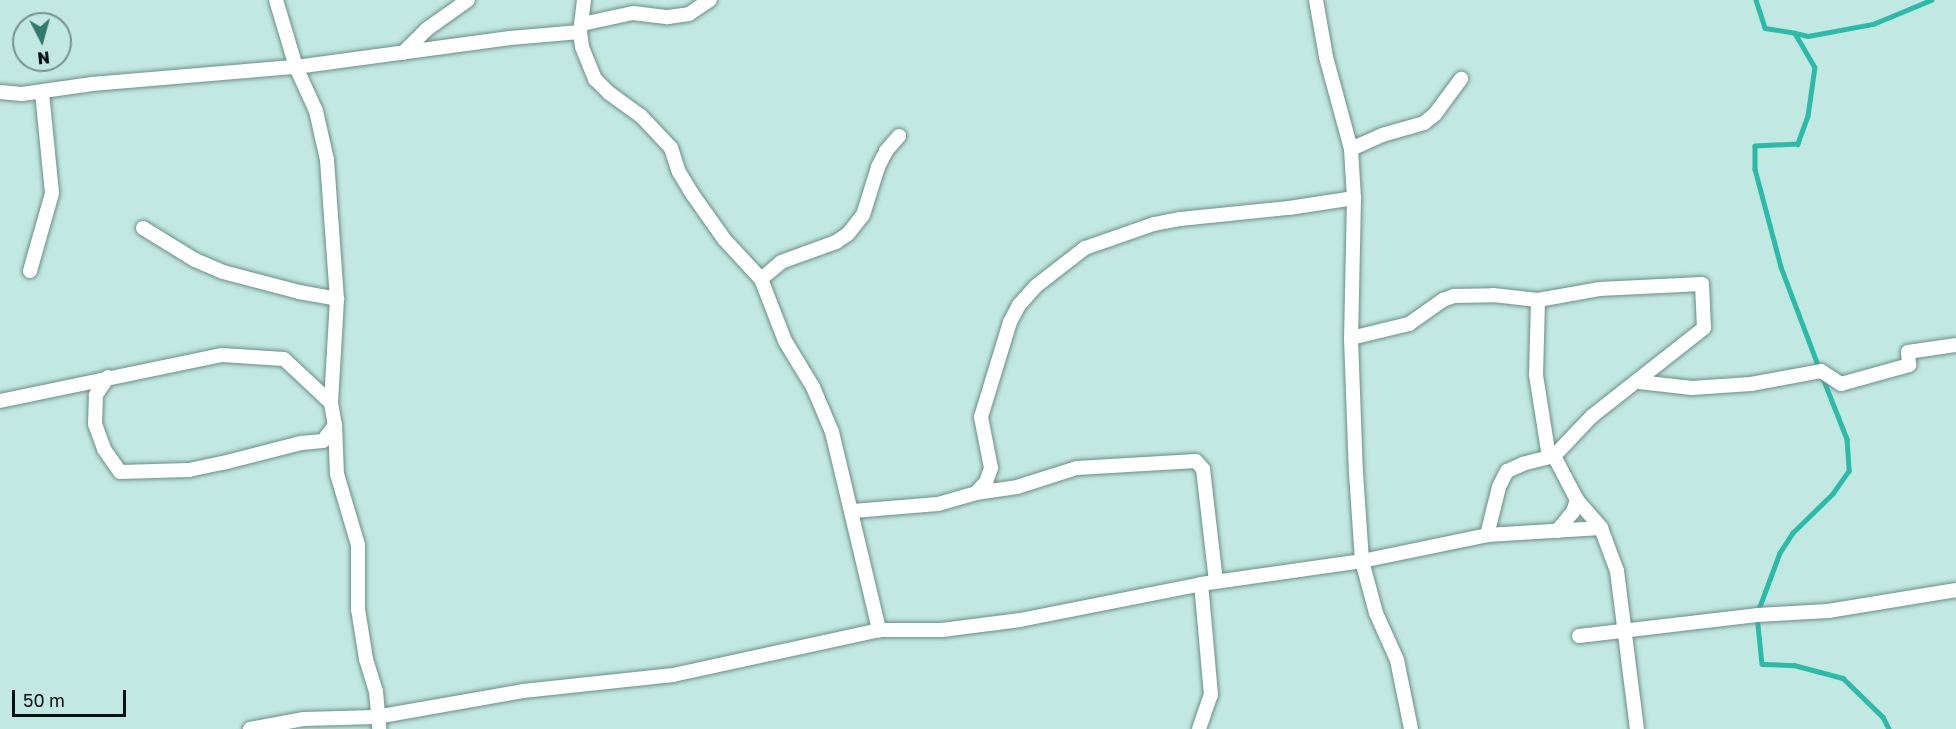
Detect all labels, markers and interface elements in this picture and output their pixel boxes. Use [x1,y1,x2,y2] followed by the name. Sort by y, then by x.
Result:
[12,12,72,72] north arrow
[37,47,51,68] text: N
[15,678,129,716] scale bar
[23,689,65,711] text: 50 m

